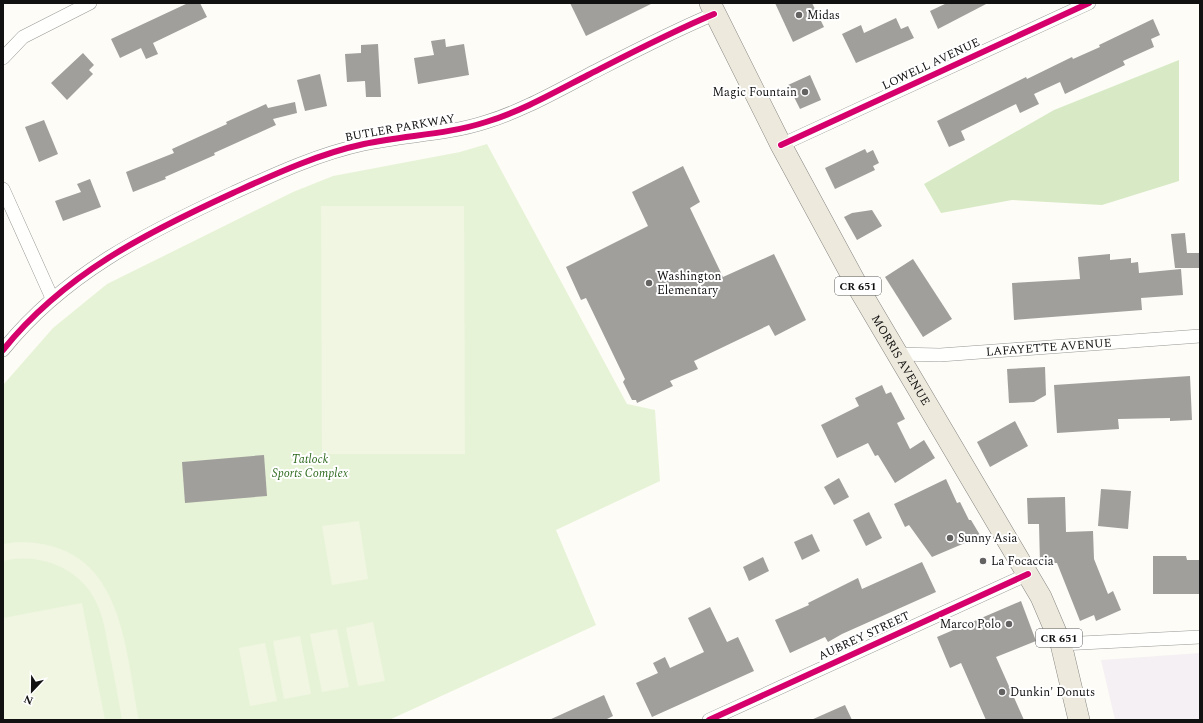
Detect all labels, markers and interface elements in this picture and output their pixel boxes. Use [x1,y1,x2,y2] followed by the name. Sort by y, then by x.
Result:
[807,6,840,25] place label: Midas
[794,10,804,20] marker: Midas
[879,33,983,95] street label: LOWELL AVENUE
[713,83,797,102] place label: Magic Fountain
[800,87,810,97] marker: Magic Fountain
[343,109,457,147] street label: BUTLER PARKWAY
[657,267,721,300] place label: Washington Elementary
[835,277,881,295] road number: CR 651
[644,278,654,288] marker: Washington Elementary
[867,311,935,409] street label: MORRIS AVENUE
[985,333,1112,361] street label: LAFAYETTE AVENUE
[272,450,349,483] park label: Tatlock Sports Complex
[958,529,1018,548] place label: Sunny Asia
[945,533,955,543] marker: Sunny Asia
[991,552,1054,571] place label: La Focaccia
[978,556,988,566] marker: La Focaccia
[815,606,913,666] street label: AUBREY STREET
[940,615,1001,634] place label: Marco Polo
[1004,619,1014,629] marker: Marco Polo
[1036,629,1082,647] road number: CR 651
[12,671,52,711] north arrow
[1010,683,1095,702] place label: Dunkin' Donuts
[997,687,1007,697] marker: Dunkin' Donuts
[21,690,36,709] text: N

